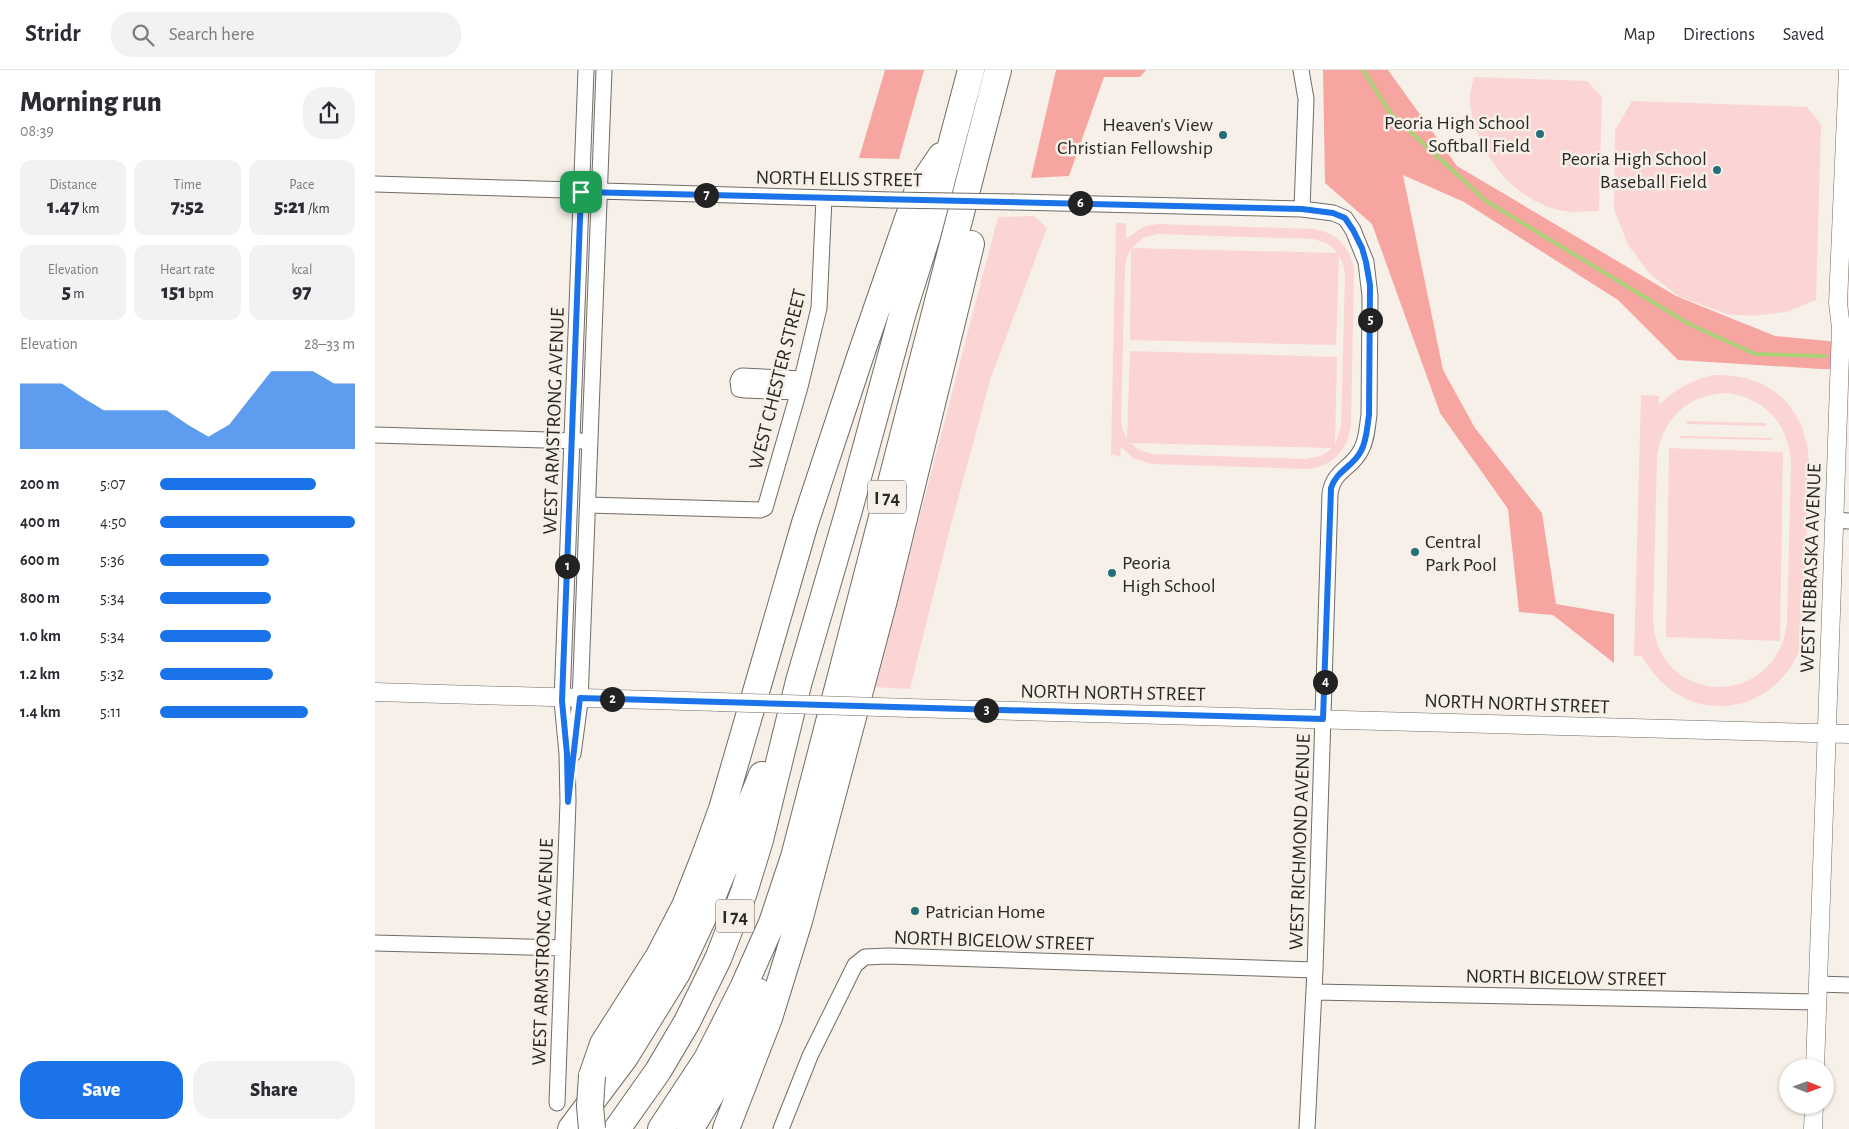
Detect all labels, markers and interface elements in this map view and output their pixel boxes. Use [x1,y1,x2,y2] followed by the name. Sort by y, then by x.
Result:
[111,12,461,57] search box
[129,21,157,49] icon: search
[25,22,81,46] text: Stridr
[169,25,255,44] text: Search here
[1624,26,1655,44] text: Map
[1683,26,1755,44] text: Directions
[1783,26,1824,44] text: Saved
[303,87,355,139] button: share
[20,89,162,117] text: Morning run
[1384,113,1530,156] place label: Peoria High School Softball Field
[1057,115,1214,158] place label: Heaven's View Christian Fellowship
[20,123,54,139] text: 08:39
[1534,128,1546,140] marker: Peoria High School Softball Field
[1217,129,1229,141] marker: Heaven's View Christian Fellowship
[1561,149,1707,192] place label: Peoria High School Baseball Field
[1711,164,1723,176] marker: Peoria High School Baseball Field
[756,168,923,190] street label: NORTH ELLIS STREET
[560,171,602,213] pin
[49,178,97,192] text: Distance
[174,178,201,192] text: Time
[289,178,314,192] text: Pace
[567,178,595,206] icon: arrive
[693,182,719,208] pin: 7
[703,188,710,202] text: 7
[1067,190,1093,216] pin: 6
[47,196,79,217] text: 1.47
[171,196,204,217] text: 7:52
[274,196,306,217] text: 5:21
[1077,196,1084,210] text: 6
[79,202,99,216] text: km
[306,202,330,216] text: /km
[48,263,98,277] text: Elevation
[160,263,215,277] text: Heart rate
[291,263,313,277] text: kcal
[62,281,71,302] text: 5
[161,281,186,302] text: 151
[292,281,312,302] text: 97
[71,287,85,301] text: m
[186,287,214,301] text: bpm
[746,287,810,472] street label: WEST CHESTER STREET
[540,307,568,535] street label: WEST ARMSTRONG AVENUE
[1357,308,1383,332] pin: 5
[1367,313,1374,327] text: 5
[20,336,78,352] text: Elevation
[304,336,355,352] text: 28–33 m
[1797,463,1825,673] street label: WEST NEBRASKA AVENUE
[20,476,60,492] text: 200 m
[100,476,125,492] text: 5:07
[868,481,906,514] road number: I 74
[20,514,60,530] text: 400 m
[100,514,127,530] text: 4:50
[1425,532,1497,575] place label: Central Park Pool
[1409,546,1421,558] marker: Central Park Pool
[20,552,60,568] text: 600 m
[100,552,124,568] text: 5:36
[1122,553,1216,596] place label: Peoria High School
[555,554,579,578] pin: 1
[565,559,570,573] text: 1
[1106,567,1118,579] marker: Peoria High School
[20,590,60,606] text: 800 m
[100,590,125,606] text: 5:34
[20,628,61,644] text: 1.0 km
[100,628,125,644] text: 5:34
[20,666,60,682] text: 1.2 km
[100,666,124,682] text: 5:32
[1313,670,1337,694] pin: 4
[1322,675,1329,689] text: 4
[1020,681,1206,705] street label: NORTH NORTH STREET
[599,686,625,712] pin: 2
[1424,691,1610,717] street label: NORTH NORTH STREET
[609,692,616,706] text: 2
[973,698,999,722] pin: 3
[983,703,990,717] text: 3
[20,704,61,720] text: 1.4 km
[100,704,121,720] text: 5:11
[1286,733,1314,950] street label: WEST RICHMOND AVENUE
[529,838,557,1066] street label: WEST ARMSTRONG AVENUE
[716,899,754,932] road number: I 74
[925,902,1045,922] place label: Patrician Home
[909,905,921,917] marker: Patrician Home
[893,928,1095,955] street label: NORTH BIGELOW STREET
[1465,966,1667,990] street label: NORTH BIGELOW STREET
[1779,1059,1834,1114] north arrow
[1779,1059,1834,1114] map controls
[20,1061,183,1119] button: Save
[193,1061,355,1119] button: Share

